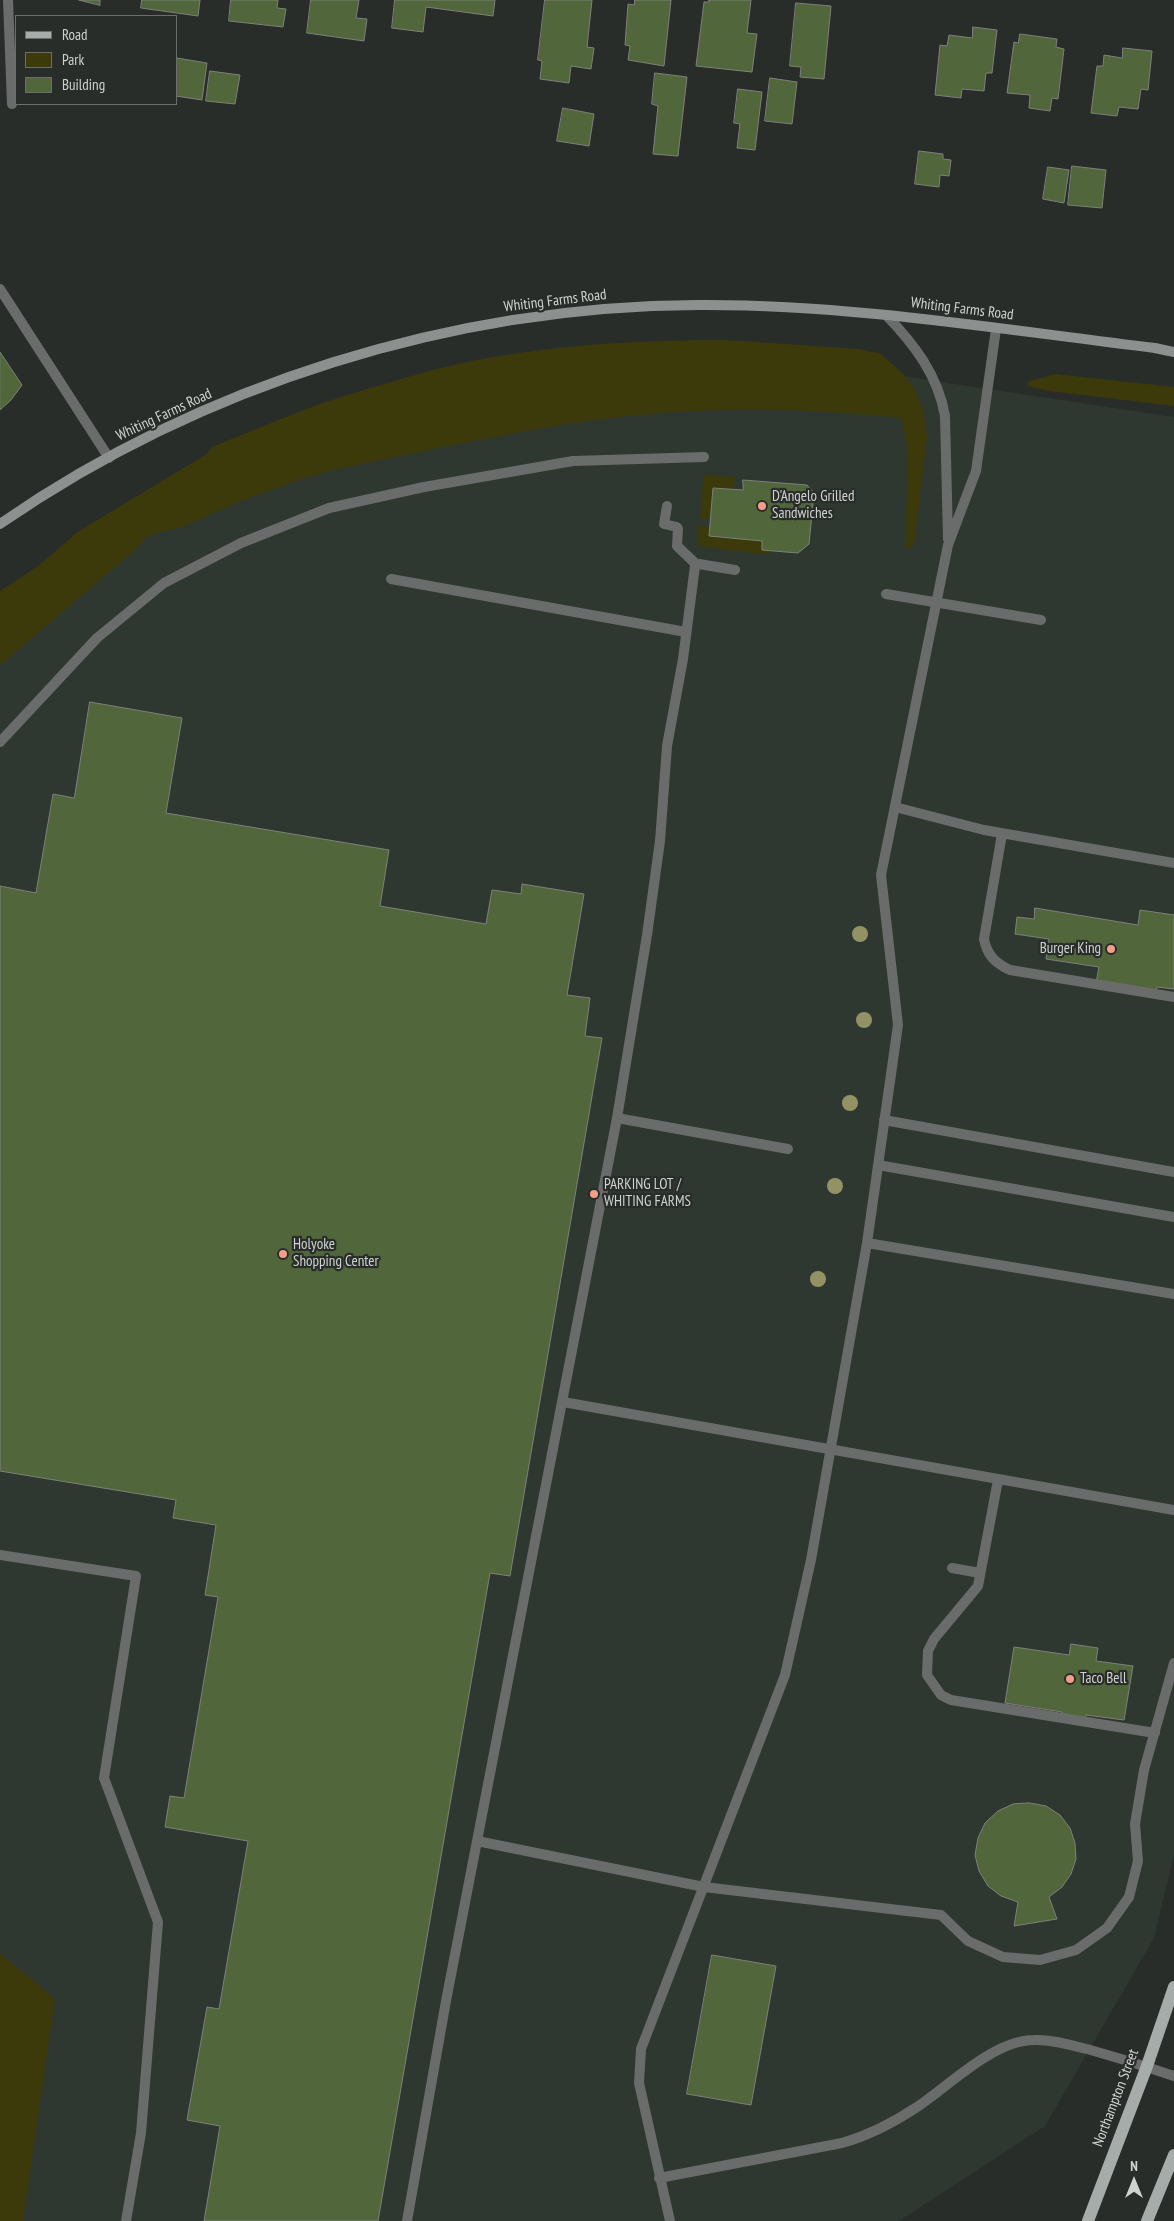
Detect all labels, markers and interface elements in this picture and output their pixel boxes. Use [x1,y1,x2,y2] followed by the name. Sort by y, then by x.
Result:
[15,15,178,105] legend
[62,25,88,44] text: Road
[62,50,84,69] text: Park
[62,75,105,94] text: Building
[503,286,607,316] street label: Whiting Farms Road
[910,294,1014,324] street label: Whiting Farms Road
[113,385,215,445] street label: Whiting Farms Road
[772,488,855,523] place label: D'Angelo Grilled Sandwiches
[756,500,768,512] marker: D'Angelo Grilled Sandwiches
[1040,940,1101,958] place label: Burger King
[1105,943,1117,955] marker: Burger King
[604,1176,691,1211] place label: PARKING LOT / WHITING FARMS
[588,1188,600,1200] marker: PARKING LOT / WHITING FARMS
[293,1236,379,1271] place label: Holyoke Shopping Center
[277,1248,289,1260] marker: Holyoke Shopping Center
[1080,1670,1126,1688] place label: Taco Bell
[1064,1673,1076,1685] marker: Taco Bell
[1089,2047,1143,2149] street label: Northampton Street
[1109,2156,1159,2206] north arrow
[1130,2157,1138,2175] text: N

